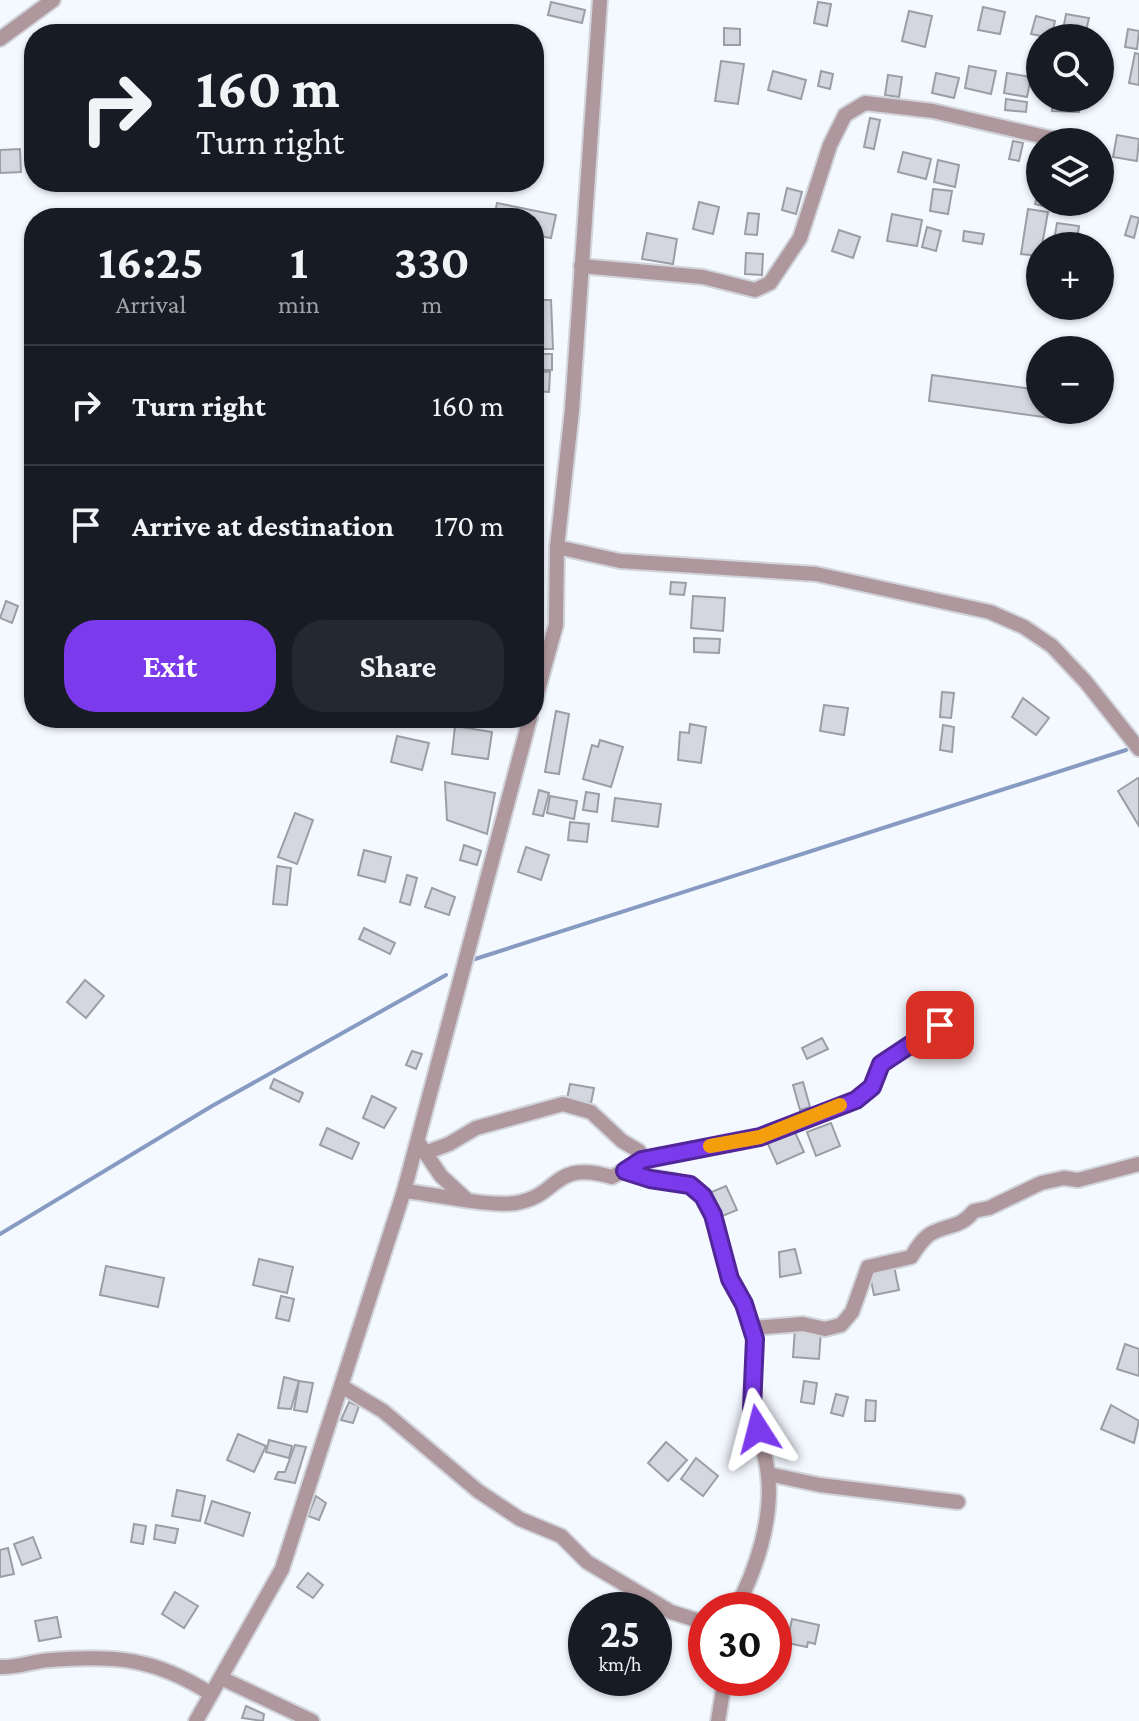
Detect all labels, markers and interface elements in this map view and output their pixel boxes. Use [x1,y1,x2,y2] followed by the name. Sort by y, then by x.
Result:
[1026,24,1114,424] map controls
[1026,24,1114,112] button: search
[64,56,168,160] icon: right
[196,57,340,119] text: 160 m
[196,122,344,162] text: Turn right
[1026,128,1114,216] button: layers
[1026,232,1114,320] button: +
[98,235,204,288] text: 16:25
[290,235,308,288] text: 1
[394,235,470,288] text: 330
[116,290,186,319] text: Arrival
[278,290,320,319] text: min
[421,290,442,319] text: m
[1026,336,1114,424] button: −
[64,383,108,427] icon: right
[132,389,266,422] text: Turn right
[432,389,504,422] text: 160 m
[64,503,108,547] icon: arrive
[132,509,394,542] text: Arrive at destination
[434,509,504,542] text: 170 m
[64,620,276,712] button: Exit
[292,620,504,712] button: Share
[906,991,974,1059] pin
[918,1003,962,1047] icon: arrive
[716,1387,800,1471] position arrow
[688,1592,792,1696] speed limit sign: 30
[600,1611,640,1656] text: 25
[598,1653,642,1675] text: km/h

